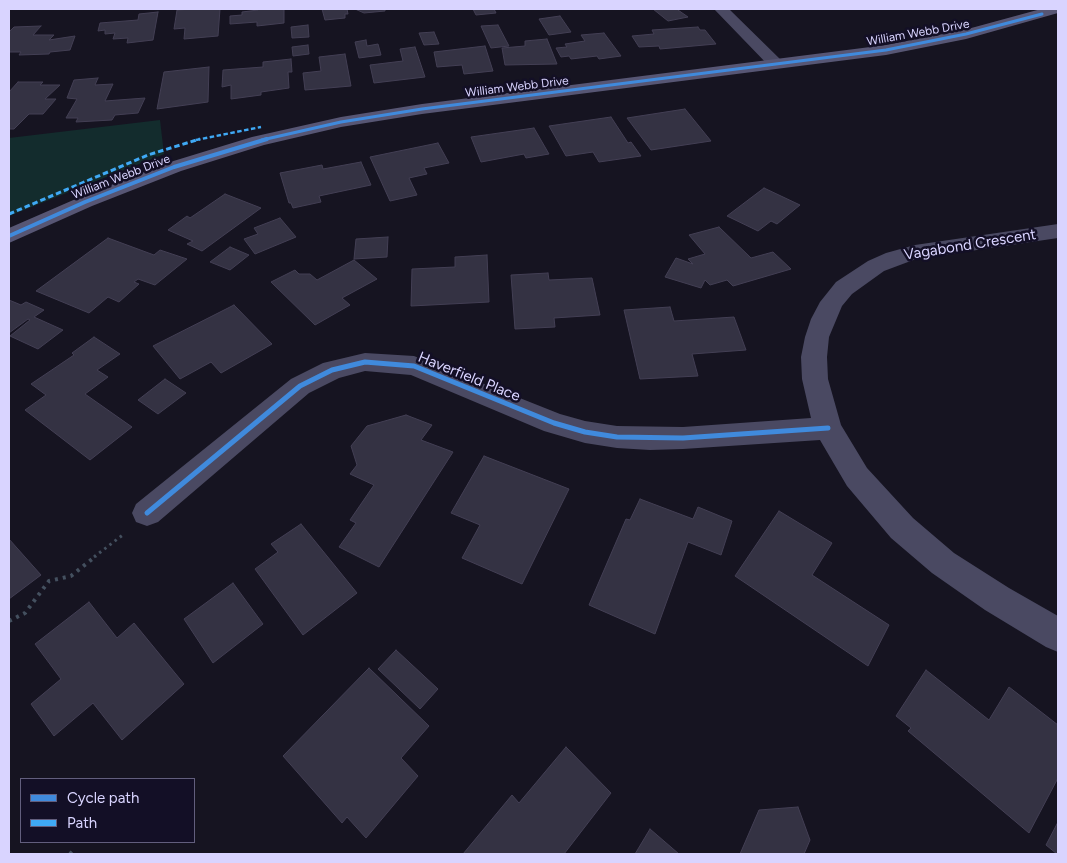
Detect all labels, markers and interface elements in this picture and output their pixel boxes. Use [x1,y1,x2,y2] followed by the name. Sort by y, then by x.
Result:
[866,17,970,49] street label: William Webb Drive
[464,74,570,100] street label: William Webb Drive
[70,152,172,202] street label: William Webb Drive
[903,226,1037,264] street label: Vagabond Crescent
[415,348,523,406] street label: Haverfield Place
[20,778,195,843] legend
[67,789,139,807] text: Cycle path
[67,814,97,832] text: Path

